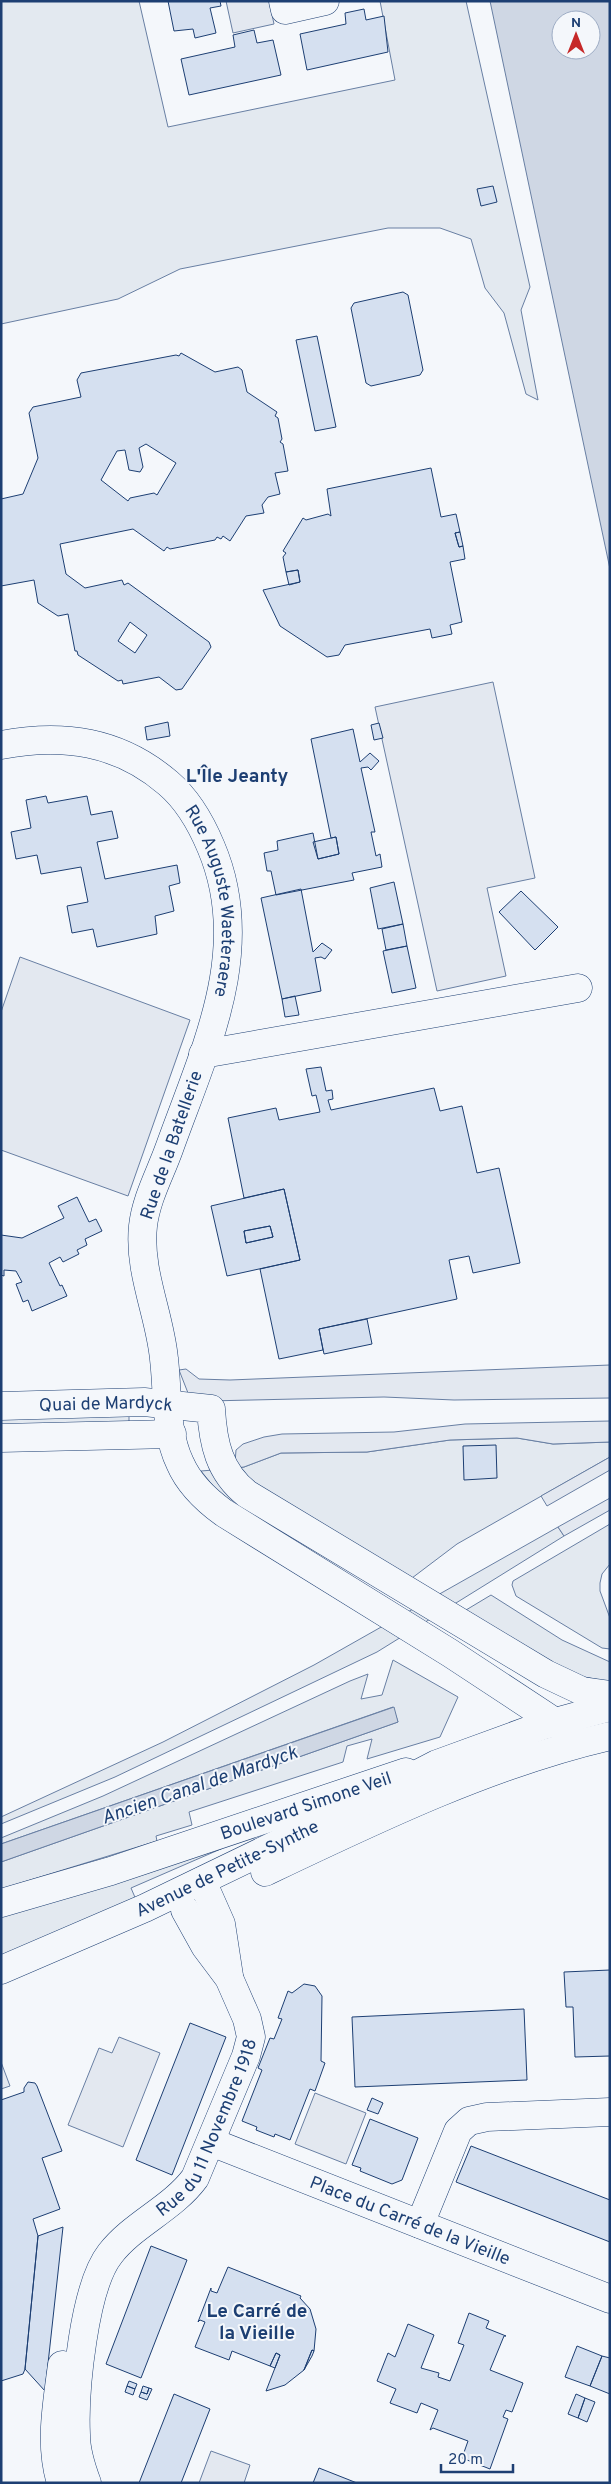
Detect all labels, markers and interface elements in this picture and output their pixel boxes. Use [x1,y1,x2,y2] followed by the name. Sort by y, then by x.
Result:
[551,10,601,60] north arrow
[571,15,581,32] text: N
[186,764,288,789] district label: L'Île Jeanty
[179,801,238,999] street label: Rue Auguste Waeteraere
[136,1068,209,1223] street label: Rue de la Batellerie
[39,1392,174,1418] street label: Quai de Mardyck
[99,1741,301,1831] water label: Ancien Canal de Mardyck
[218,1768,395,1846] street label: Boulevard Simone Veil
[133,1816,323,1924] street label: Avenue de Petite-Synthe
[152,2036,263,2223] street label: Rue du 11 Novembre 1918
[306,2172,513,2272] street label: Place du Carré de la Vieille
[207,2300,307,2346] district label: Le Carré de la Vieille
[441,2442,514,2474] scale bar
[448,2451,483,2470] text: 20 m

